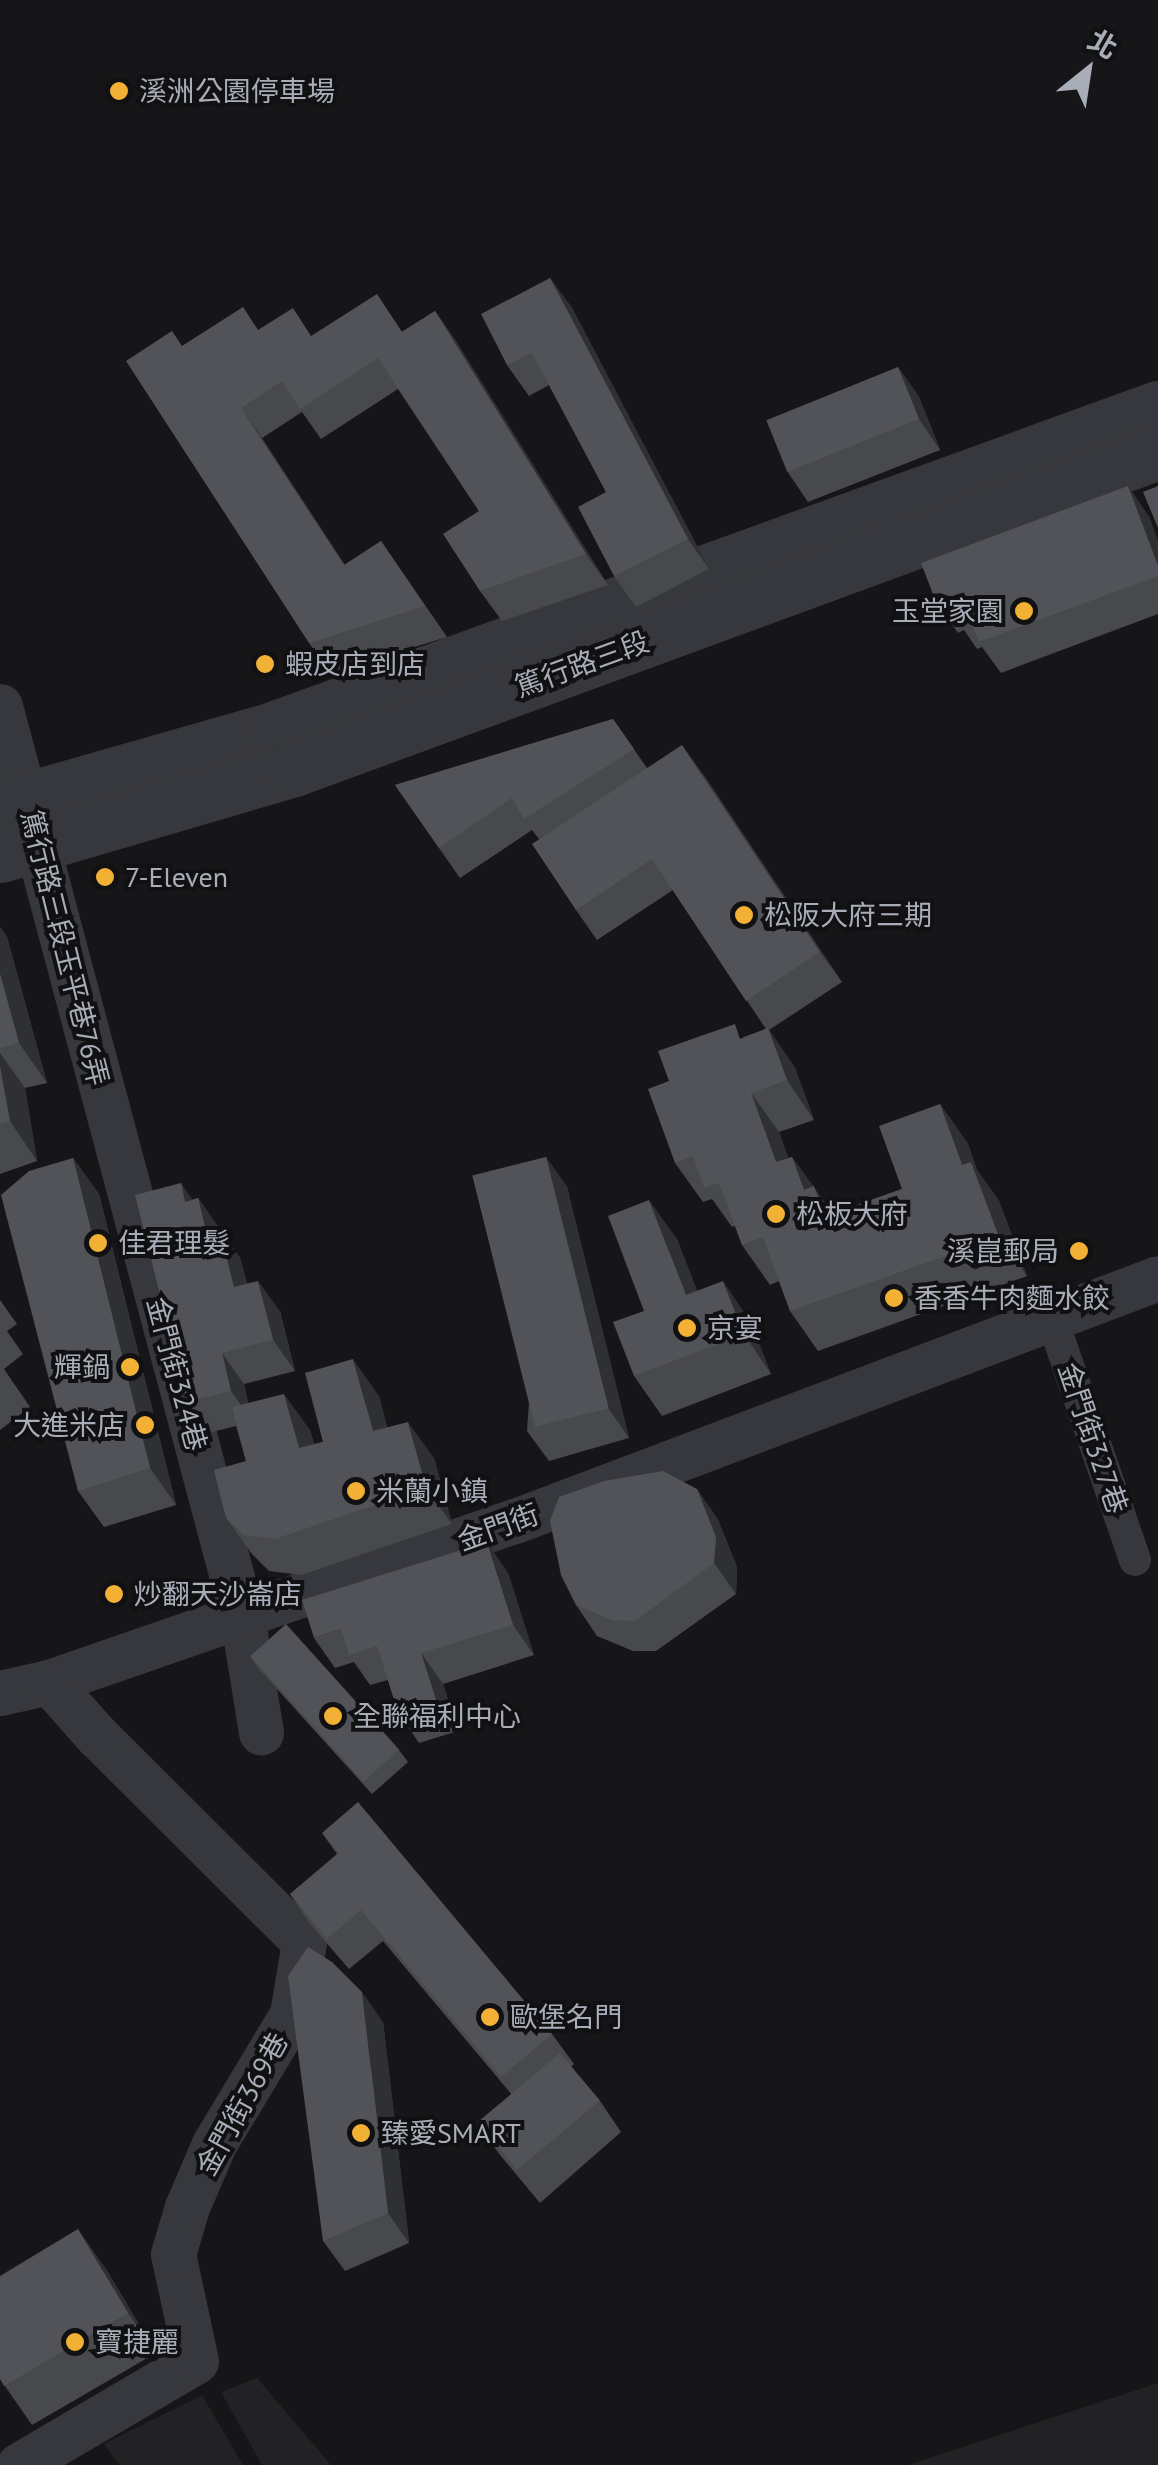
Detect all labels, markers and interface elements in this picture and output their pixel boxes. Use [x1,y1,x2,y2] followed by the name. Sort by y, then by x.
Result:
[1038,20,1138,120] north arrow
[1082,21,1125,67] text: 北
[139,74,335,108] place label: 溪洲公園停車場
[108,80,130,102] marker: 溪洲公園停車場
[892,594,1004,628] place label: 玉堂家園
[1013,600,1035,622] marker: 玉堂家園
[510,624,654,704] street label: 篤行路三段
[285,647,425,681] place label: 蝦皮店到店
[254,653,276,675] marker: 蝦皮店到店
[15,807,115,1089] street label: 篤行路三段玉平巷76弄
[125,860,228,894] place label: 7-Eleven
[94,866,116,888] marker: 7-Eleven
[764,898,932,932] place label: 松阪大府三期
[733,904,755,926] marker: 松阪大府三期
[796,1197,908,1231] place label: 松板大府
[765,1203,787,1225] marker: 松板大府
[118,1226,230,1260] place label: 佳君理髮
[87,1232,109,1254] marker: 佳君理髮
[947,1234,1059,1268] place label: 溪崑郵局
[1068,1240,1090,1262] marker: 溪崑郵局
[914,1281,1110,1315] place label: 香香牛肉麵水餃
[883,1287,905,1309] marker: 香香牛肉麵水餃
[140,1293,214,1455] street label: 金門街324巷
[707,1311,763,1345] place label: 京宴
[676,1317,698,1339] marker: 京宴
[54,1350,110,1384] place label: 輝鍋
[119,1356,141,1378] marker: 輝鍋
[1051,1358,1135,1518] street label: 金門街327巷
[13,1408,125,1442] place label: 大進米店
[134,1414,156,1436] marker: 大進米店
[376,1474,488,1508] place label: 米蘭小鎮
[345,1480,367,1502] marker: 米蘭小鎮
[453,1497,543,1557] street label: 金門街
[134,1577,302,1611] place label: 炒翻天沙崙店
[103,1583,125,1605] marker: 炒翻天沙崙店
[353,1699,521,1733] place label: 全聯福利中心
[322,1705,344,1727] marker: 全聯福利中心
[510,2000,622,2034] place label: 歐堡名門
[479,2006,501,2028] marker: 歐堡名門
[189,2027,295,2181] street label: 金門街369巷
[381,2116,521,2150] place label: 臻愛SMART
[350,2122,372,2144] marker: 臻愛SMART
[95,2325,179,2359] place label: 寶捷麗
[64,2331,86,2353] marker: 寶捷麗

